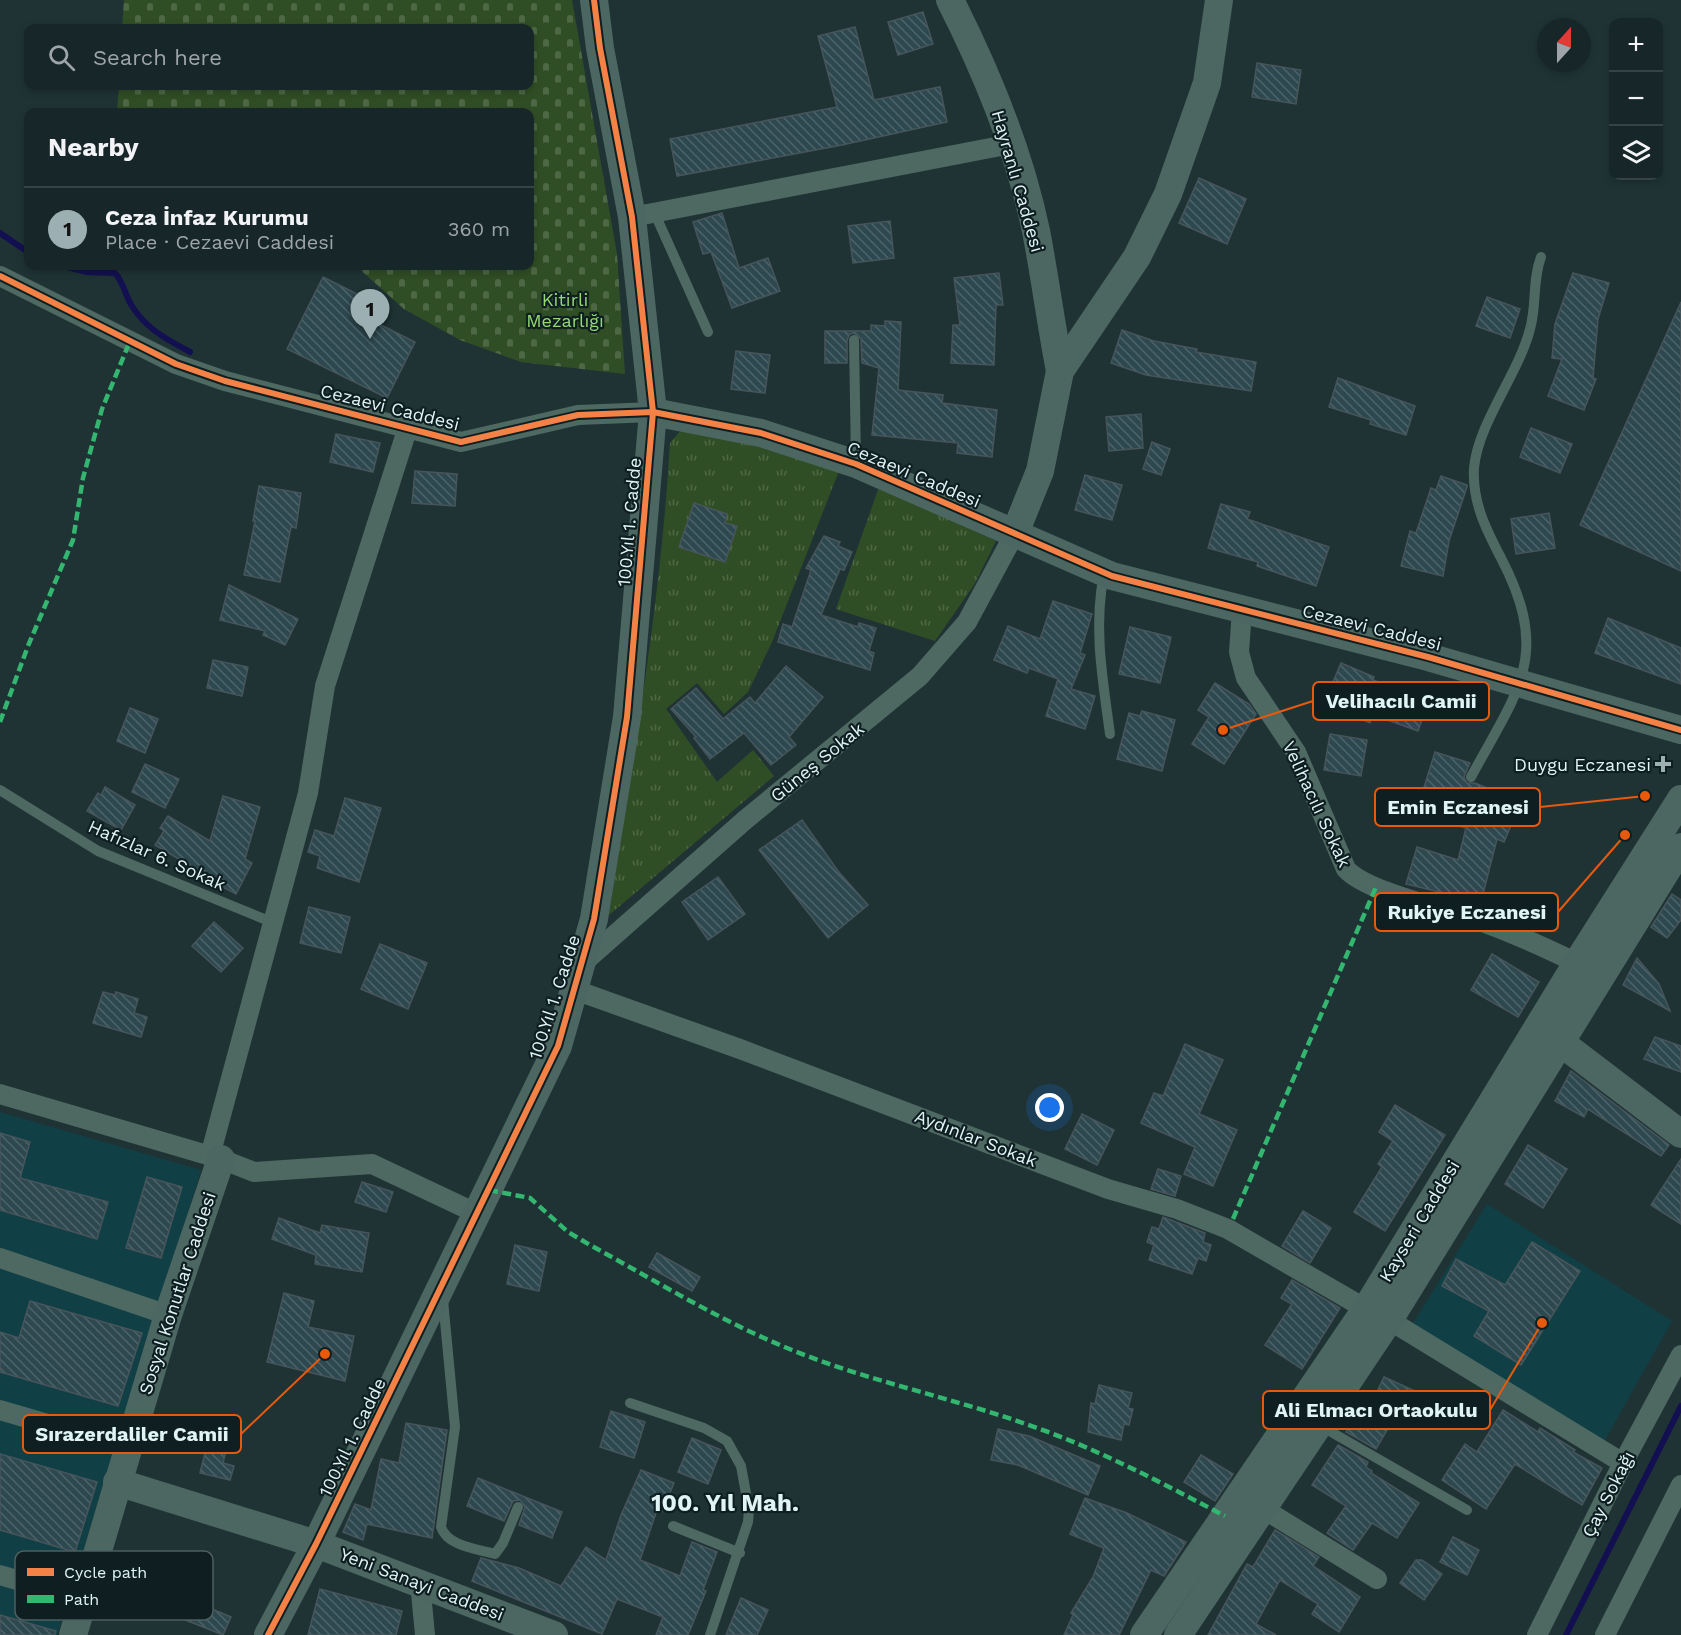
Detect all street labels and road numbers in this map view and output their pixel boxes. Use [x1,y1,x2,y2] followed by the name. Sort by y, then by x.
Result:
[988,108,1048,254] street label: Hayranlı Caddesi
[318,380,462,434] street label: Cezaevi Caddesi
[844,436,984,512] street label: Cezaevi Caddesi
[613,457,645,587] street label: 100.Yıl 1. Cadde
[1300,600,1444,654] street label: Cezaevi Caddesi
[766,718,868,806] street label: Güneş Sokak
[1279,738,1355,870] street label: Velihacılı Sokak
[85,815,229,895] street label: Hafızlar 6. Sokak
[524,932,584,1062] street label: 100.Yıl 1. Cadde
[912,1105,1040,1171] street label: Aydınlar Sokak
[1374,1156,1464,1286] street label: Kayseri Caddesi
[134,1189,220,1397] street label: Sosyal Konutlar Caddesi
[314,1374,390,1500] street label: 100.Yıl 1. Cadde
[1577,1447,1639,1541] street label: Çay Sokağı
[337,1543,507,1625] street label: Yeni Sanayi Caddesi

